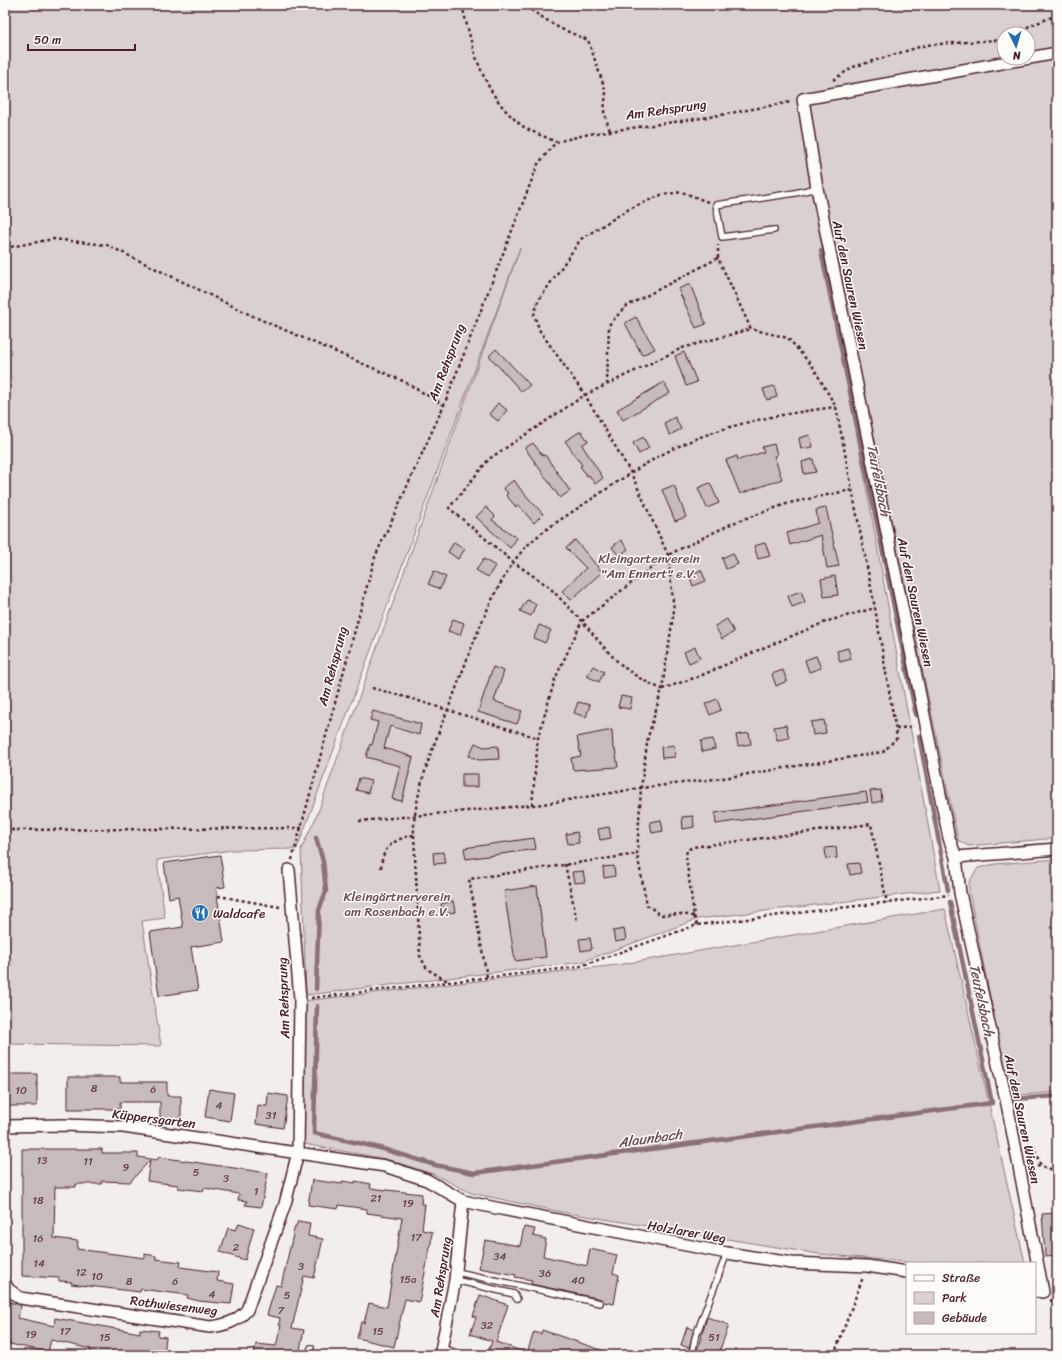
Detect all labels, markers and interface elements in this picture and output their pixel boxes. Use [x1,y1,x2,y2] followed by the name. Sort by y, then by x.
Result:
[28,26,135,52] scale bar
[996,26,1036,66] north arrow
[34,29,61,51] text: 50 m
[1012,46,1022,65] text: N
[623,92,708,127] street label: Am Rehsprung
[825,217,875,352] street label: Auf den Sauren Wiesen
[421,320,472,405] street label: Am Rehsprung
[859,442,898,520] water label: Teufelsbach
[890,534,940,669] street label: Auf den Sauren Wiesen
[598,547,700,585] park label: Kleingartenverein "Am Ennert" e.V.
[311,623,354,709] street label: Am Rehsprung
[344,885,450,923] park label: Kleingärtnerverein am Rosenbach e.V.
[213,902,265,925] place label: Waldcafe
[190,903,210,923] restaurant icon: Waldcafe
[271,956,296,1040] street label: Am Rehsprung
[962,962,1002,1040] water label: Teufelsbach
[997,1051,1047,1186] street label: Auf den Sauren Wiesen
[91,1079,98,1098] house number: 8
[150,1080,156,1099] house number: 6
[15,1081,27,1100] house number: 10
[216,1096,223,1115] house number: 4
[111,1102,197,1135] street label: Küppersgarten
[266,1106,277,1125] house number: 31
[616,1121,685,1155] water label: Alaunbach
[37,1151,47,1170] house number: 13
[83,1152,93,1171] house number: 11
[123,1158,130,1177] house number: 9
[193,1163,200,1182] house number: 5
[223,1169,229,1188] house number: 3
[254,1182,259,1201] house number: 1
[370,1189,382,1208] house number: 21
[32,1191,44,1210] house number: 18
[402,1194,414,1213] house number: 19
[646,1213,728,1250] street label: Holzlarer Weg
[411,1228,422,1247] house number: 17
[33,1229,43,1248] house number: 16
[423,1235,458,1320] street label: Am Rehsprung
[233,1238,240,1257] house number: 2
[494,1247,507,1266] house number: 34
[33,1254,45,1273] house number: 14
[298,1257,304,1276] house number: 3
[906,1262,1036,1334] legend
[75,1263,87,1282] house number: 12
[539,1264,551,1283] house number: 36
[91,1267,103,1286] house number: 10
[942,1267,980,1289] text: Straße
[400,1270,417,1289] house number: 15a
[571,1271,585,1290] house number: 40
[126,1272,133,1291] house number: 8
[172,1272,178,1291] house number: 6
[209,1285,216,1304] house number: 4
[284,1286,291,1305] house number: 5
[942,1287,967,1309] text: Park
[129,1289,219,1322] street label: Rothwiesenweg
[278,1301,285,1320] house number: 7
[942,1307,987,1329] text: Gebäude
[481,1316,494,1335] house number: 32
[60,1322,71,1341] house number: 17
[372,1322,384,1341] house number: 15
[25,1325,37,1344] house number: 19
[99,1328,111,1347] house number: 15
[708,1328,720,1347] house number: 51

